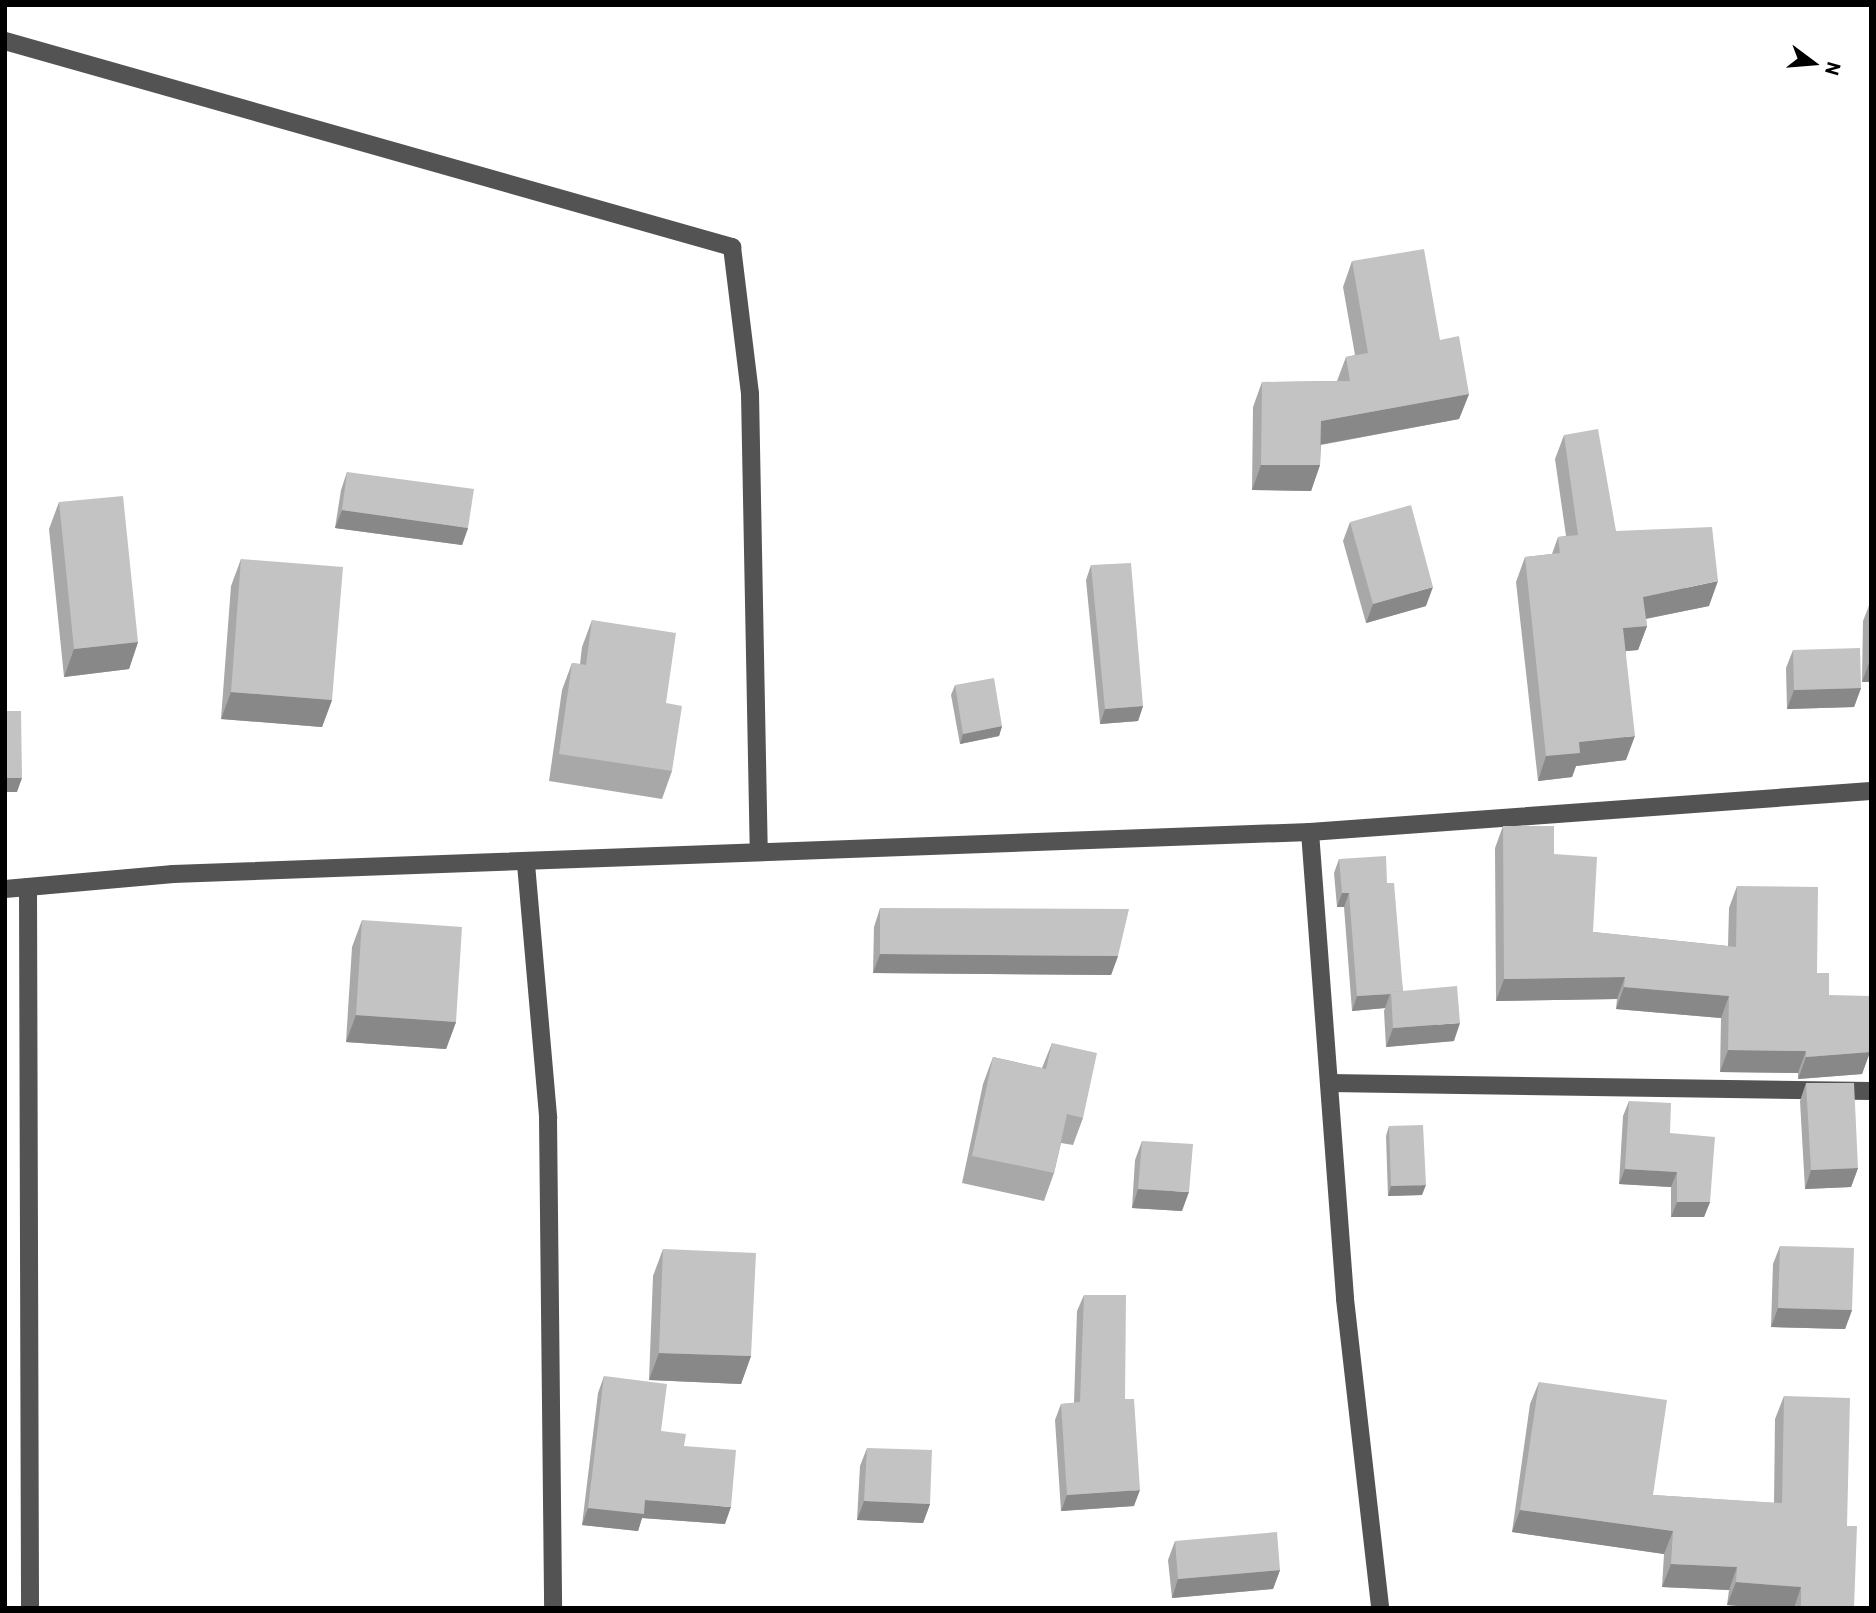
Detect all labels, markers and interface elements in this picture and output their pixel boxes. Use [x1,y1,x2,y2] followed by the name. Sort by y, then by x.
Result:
[1778,28,1848,98] north arrow
[1821,60,1846,78] text: N

